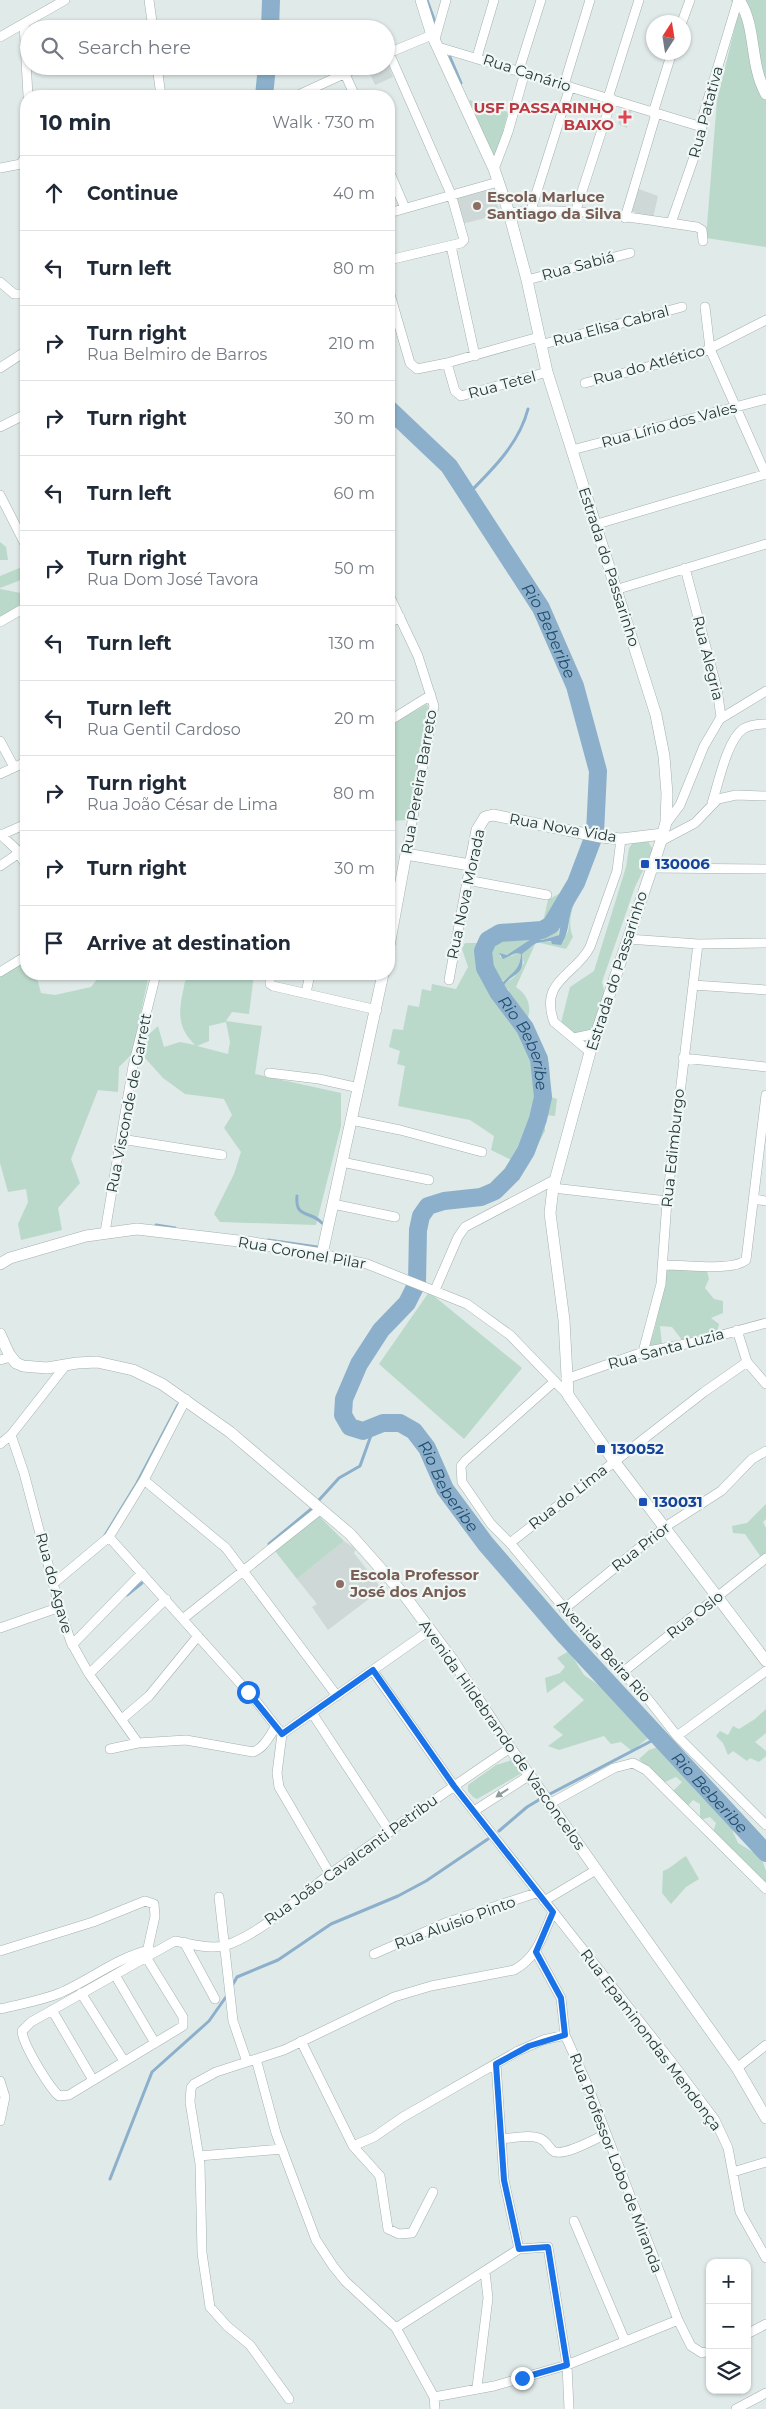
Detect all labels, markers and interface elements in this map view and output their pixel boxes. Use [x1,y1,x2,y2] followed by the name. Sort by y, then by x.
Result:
[646,15,691,60] north arrow
[20,20,395,75] search box
[38,34,66,62] icon: search
[78,36,191,59] text: Search here
[481,49,574,96] street label: Rua Canário
[684,64,727,160] street label: Rua Patativa
[474,98,614,134] place label: USF PASSARINHO BAIXO
[40,110,111,135] text: 10 min
[618,110,632,124] marker: USF PASSARINHO BAIXO
[272,113,375,132] text: Walk · 730 m
[40,179,68,207] icon: ahead
[87,182,178,205] text: Continue
[333,184,375,203] text: 40 m
[487,187,622,223] place label: Escola Marluce Santiago da Silva
[471,200,483,212] marker: Escola Marluce Santiago da Silva
[539,247,616,284] street label: Rua Sabiá
[40,254,68,282] icon: left
[87,257,172,280] text: Turn left
[333,259,375,278] text: 80 m
[551,301,671,350] street label: Rua Elisa Cabral
[87,322,187,345] text: Turn right
[40,329,68,357] icon: right
[328,334,375,353] text: 210 m
[591,340,707,389] street label: Rua do Atlético
[87,345,267,364] text: Rua Belmiro de Barros
[466,366,538,403] street label: Rua Tetel
[599,397,739,452] street label: Rua Lírio dos Vales
[40,404,68,432] icon: right
[87,407,187,430] text: Turn right
[334,409,375,428] text: 30 m
[40,479,68,507] icon: left
[87,482,172,505] text: Turn left
[333,484,375,503] text: 60 m
[575,485,644,649] street label: Estrada do Passarinho
[87,547,187,570] text: Turn right
[40,554,68,582] icon: right
[334,559,375,578] text: 50 m
[87,570,259,589] text: Rua Dom José Tavora
[518,580,580,682] water label: Rio Beberibe
[689,614,728,702] street label: Rua Alegria
[40,629,68,657] icon: left
[87,632,172,655] text: Turn left
[328,634,375,653] text: 130 m
[87,697,172,720] text: Turn left
[40,704,68,732] icon: left
[396,708,441,856] street label: Rua Pereira Barreto
[334,709,375,728] text: 20 m
[87,720,241,739] text: Rua Gentil Cardoso
[87,772,187,795] text: Turn right
[40,779,68,807] icon: right
[333,784,375,803] text: 80 m
[87,795,278,814] text: Rua João César de Lima
[508,809,618,846] street label: Rua Nova Vida
[442,827,489,961] street label: Rua Nova Morada
[40,854,68,882] icon: right
[655,854,710,873] place label: 130006
[87,857,187,880] text: Turn right
[639,858,651,870] marker: 130006
[334,859,375,878] text: 30 m
[582,889,651,1053] street label: Estrada do Passarinho
[40,929,68,957] icon: arrive
[87,932,291,955] text: Arrive at destination
[494,992,551,1091] water label: Rio Beberibe
[102,1011,155,1194] street label: Rua Visconde de Garrett
[657,1088,688,1208] street label: Rua Edimburgo
[237,1232,368,1273] street label: Rua Coronel Pilar
[606,1324,726,1373] street label: Rua Santa Luzia
[414,1436,483,1536] water label: Rio Beberibe
[611,1439,664,1458] place label: 130052
[595,1443,607,1455] marker: 130052
[524,1460,611,1533] street label: Rua do Lima
[653,1492,703,1511] place label: 130031
[637,1496,649,1508] marker: 130031
[607,1518,674,1575] street label: Rua Prior
[32,1530,77,1635] street label: Rua do Agave
[349,1565,479,1601] place label: Escola Professor José dos Anjos
[334,1578,346,1590] marker: Escola Professor José dos Anjos
[662,1586,727,1643] street label: Rua Oslo
[553,1596,655,1706] street label: Avenida Beira Rio
[415,1616,590,1854] street label: Avenida Hildebrando de Vasconcelos
[237,1681,260,1704] route start
[667,1748,752,1837] water label: Rio Beberibe
[495,1788,509,1798] one-way arrow
[260,1790,441,1929] street label: Rua João Cavalcanti Petribu
[392,1892,518,1953] street label: Rua Aluisio Pinto
[577,1945,726,2135] street label: Rua Epaminondas Mendonça
[566,2050,667,2275] street label: Rua Professor Lobo de Miranda
[706,2259,751,2394] map controls
[706,2259,751,2304] button: +
[706,2304,751,2349] button: −
[706,2349,751,2394] button: layers
[511,2367,534,2390] route end

